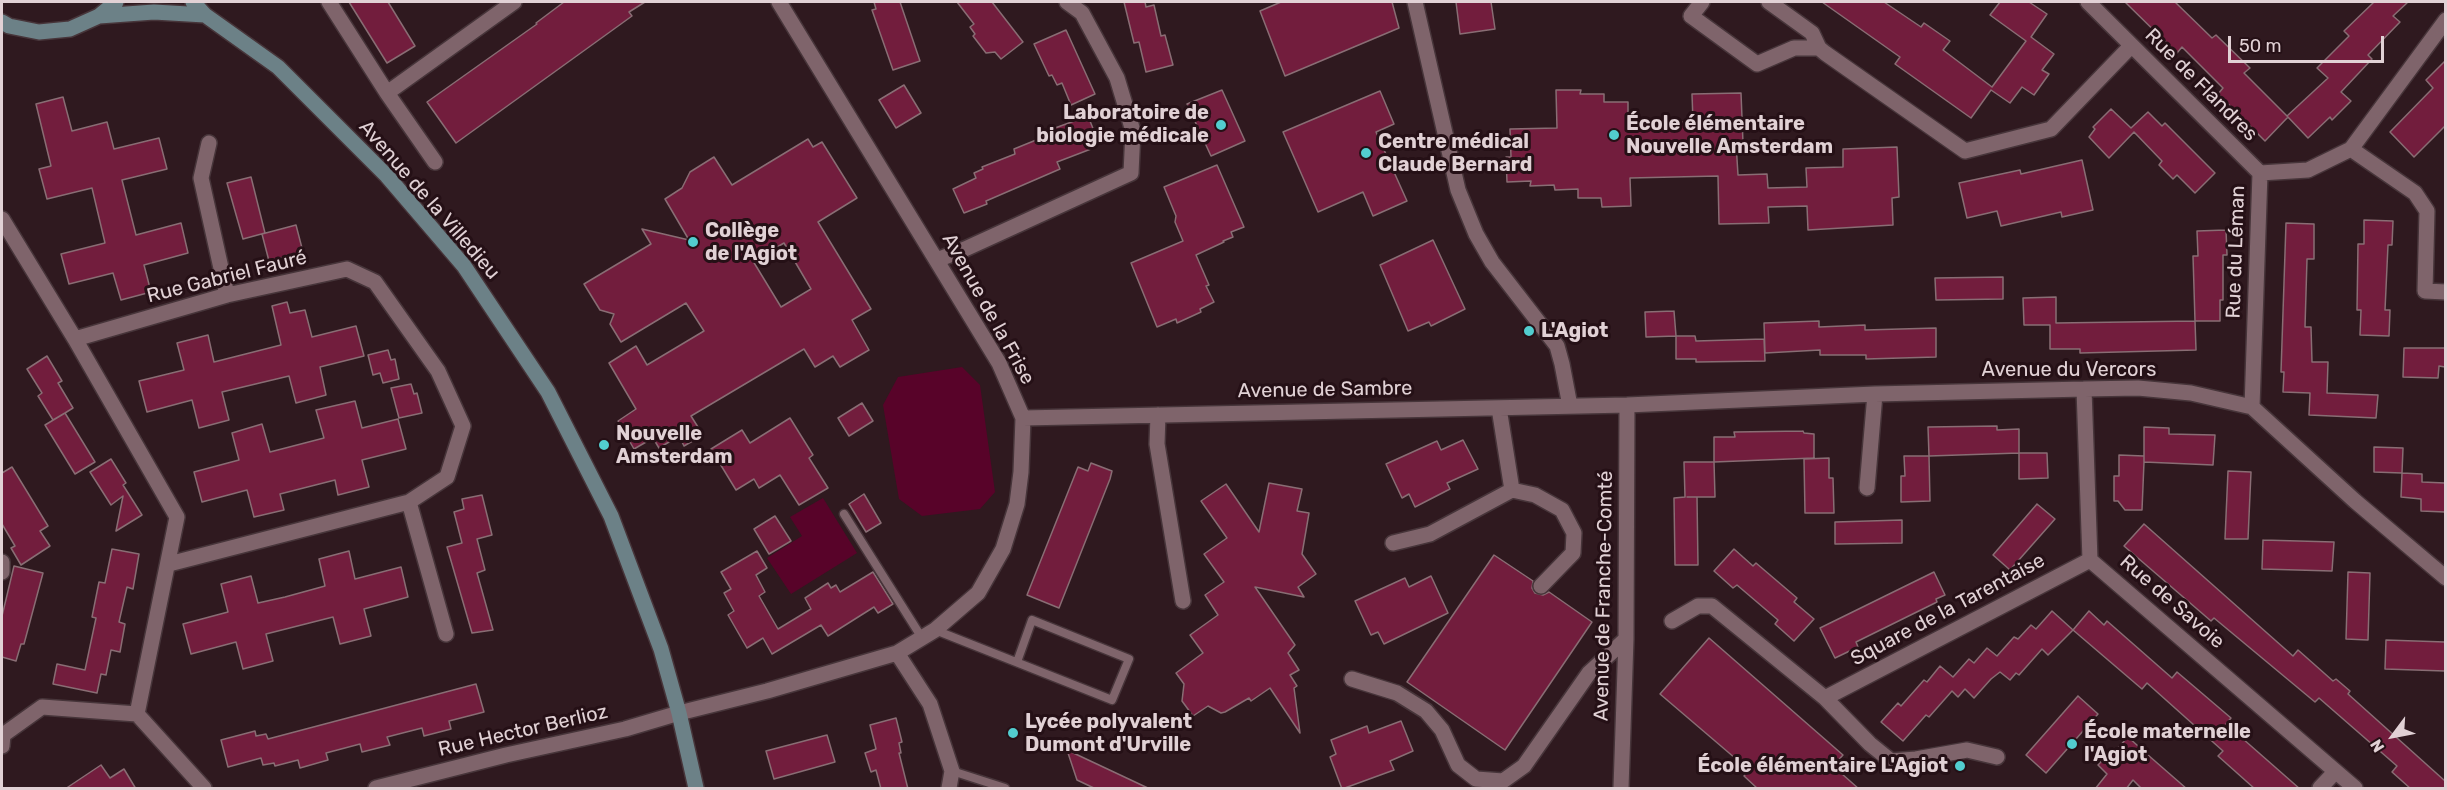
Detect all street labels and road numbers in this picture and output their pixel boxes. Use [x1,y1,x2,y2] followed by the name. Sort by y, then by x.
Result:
[2140,24,2262,146] street label: Rue de Flandres
[354,116,504,284] street label: Avenue de la Villedieu
[2222,185,2250,319] street label: Rue du Léman
[937,229,1039,389] street label: Avenue de la Frise
[145,246,309,308] street label: Rue Gabriel Fauré
[1982,358,2156,382] street label: Avenue du Vercors
[1237,376,1413,404] street label: Avenue de Sambre
[1590,471,1618,721] street label: Avenue de Franche-Comté
[1847,549,2049,671] street label: Square de la Tarentaise
[2115,550,2229,654] street label: Rue de Savoie
[436,700,610,762] street label: Rue Hector Berlioz

